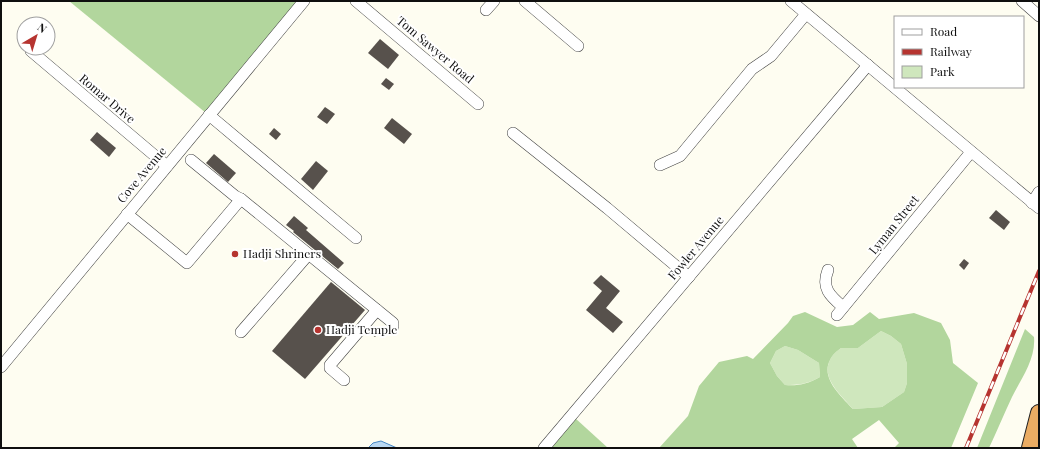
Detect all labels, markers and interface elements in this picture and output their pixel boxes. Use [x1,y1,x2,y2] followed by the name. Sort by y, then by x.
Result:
[394,12,478,86] street label: Tom Sawyer Road
[16,16,56,56] north arrow
[894,16,1024,88] legend
[35,19,50,36] text: N
[930,23,957,39] text: Road
[930,43,972,59] text: Railway
[930,63,955,79] text: Park
[76,70,139,126] street label: Romar Drive
[113,143,169,206] street label: Cove Avenue
[865,191,922,257] street label: Lyman Street
[664,212,727,283] street label: Fowler Avenue
[243,245,321,261] place label: Hadji Shriners
[230,249,240,259] marker: Hadji Shriners
[326,321,397,337] place label: Hadji Temple
[313,325,323,335] marker: Hadji Temple

